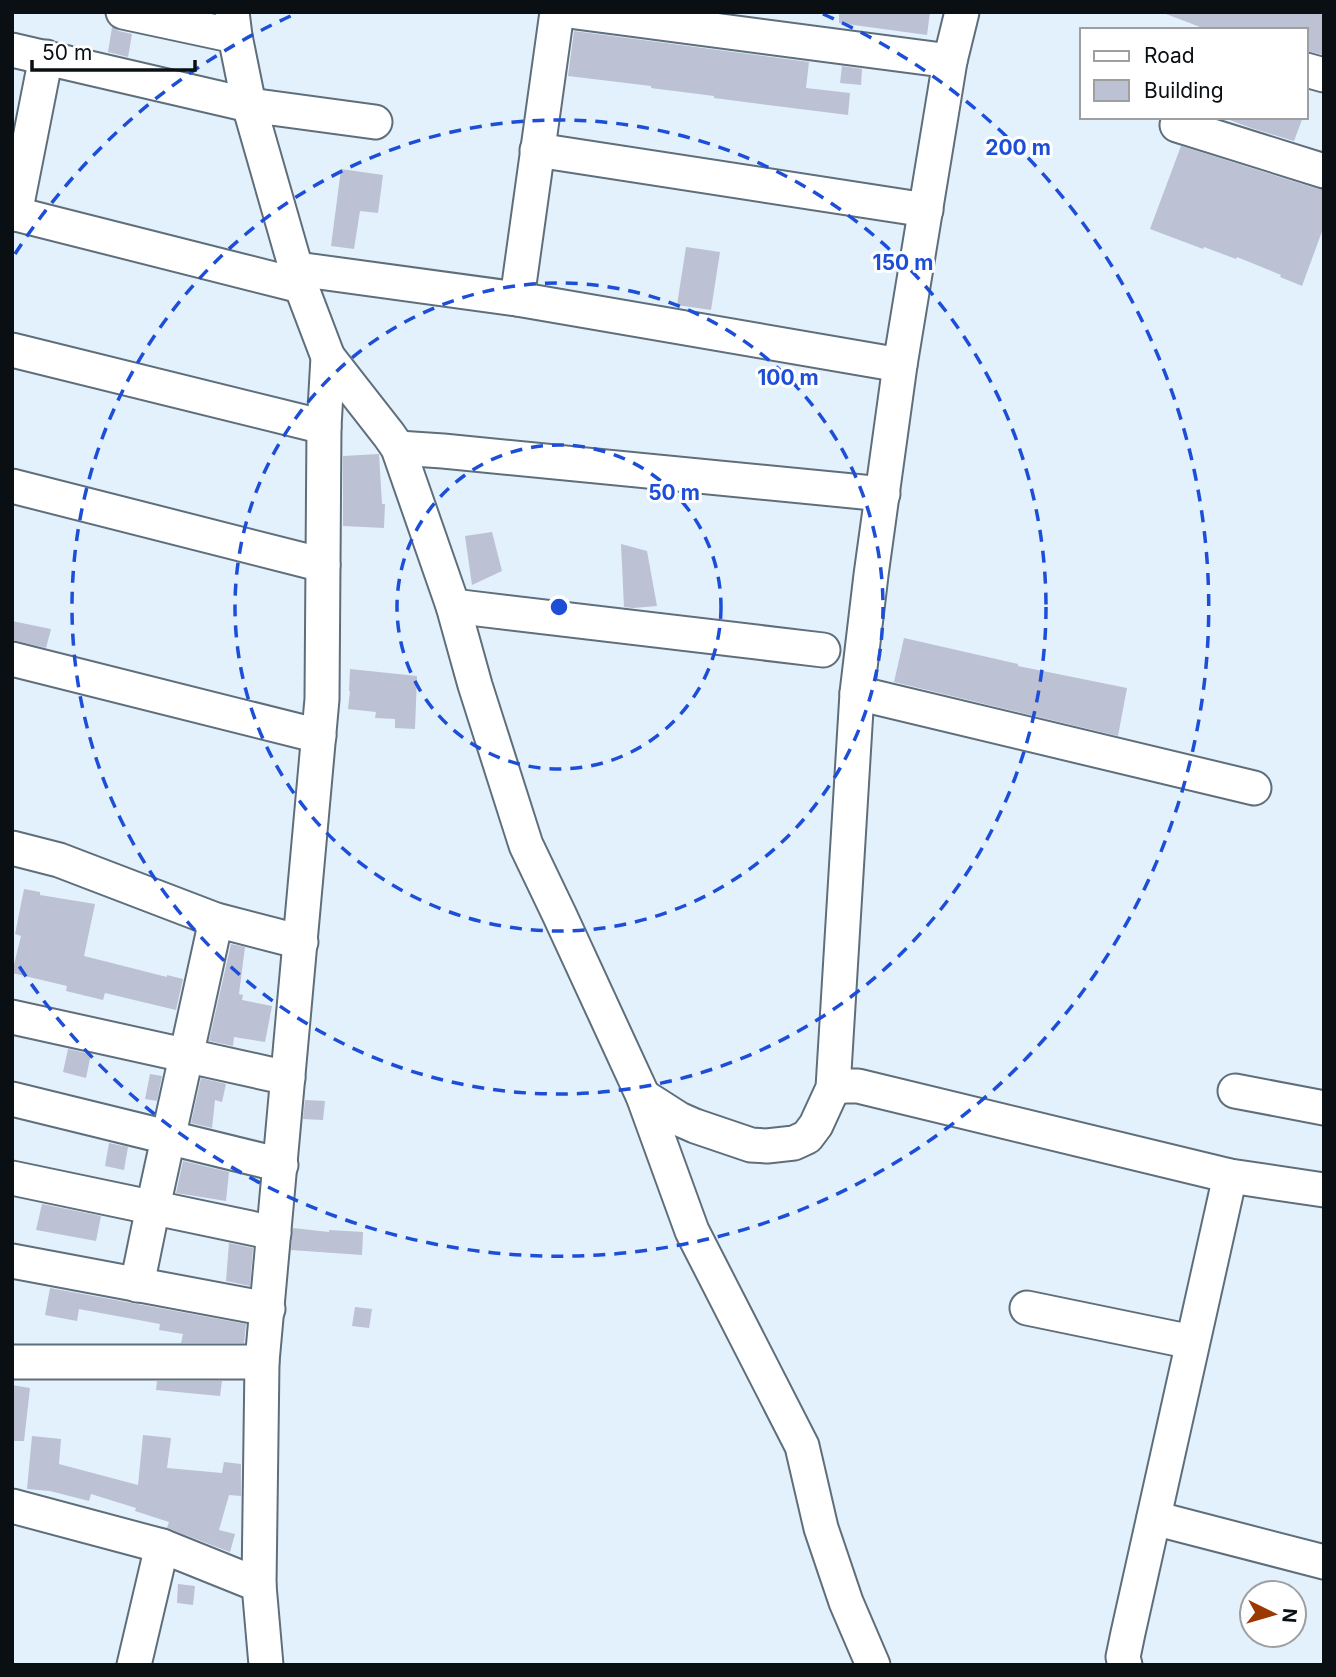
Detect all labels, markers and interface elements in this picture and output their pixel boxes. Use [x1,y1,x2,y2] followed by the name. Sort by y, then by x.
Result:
[32,28,194,72] scale bar
[1080,28,1308,119] legend
[42,40,92,65] text: 50 m
[1144,43,1195,68] text: Road
[1144,78,1224,103] text: Building
[985,135,1051,160] text: 200 m
[873,250,933,275] text: 150 m
[757,365,819,390] text: 100 m
[648,480,700,505] text: 50 m
[547,595,571,619] centre of rings
[1238,1579,1308,1649] north arrow
[1277,1607,1302,1624] text: N

